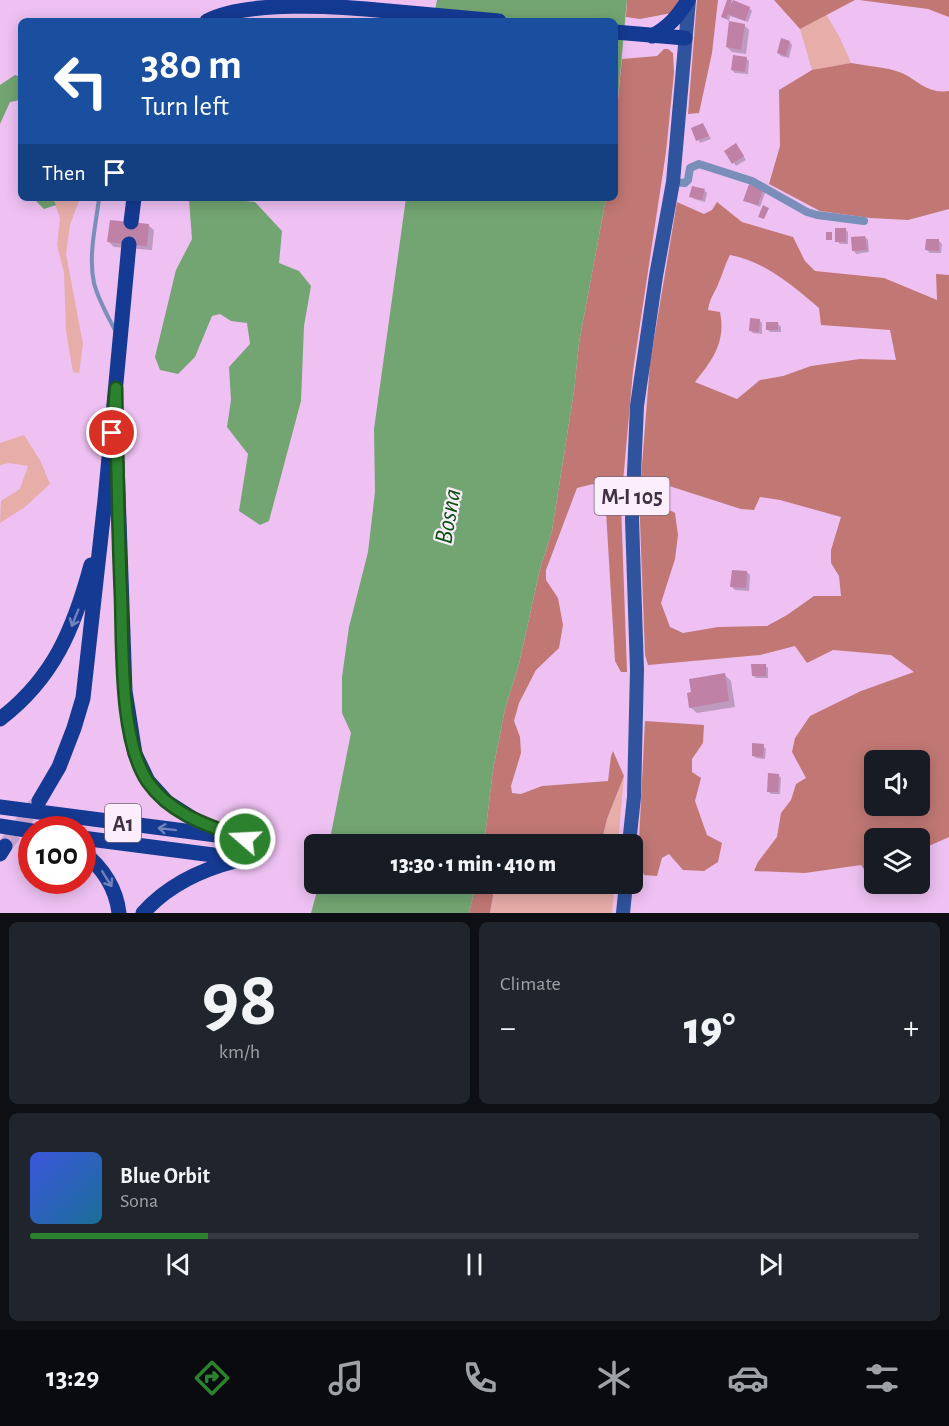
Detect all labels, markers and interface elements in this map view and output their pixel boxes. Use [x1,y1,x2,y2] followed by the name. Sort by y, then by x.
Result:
[42,42,120,120] icon: left
[141,44,242,86] text: 380 m
[141,93,229,120] text: Turn left
[98,156,131,189] icon: arrive
[42,162,86,184] text: Then
[86,407,137,458] pin
[95,416,128,449] icon: arrive
[594,477,670,515] road number: M-I 105
[430,487,466,546] water label: Bosna
[69,608,80,626] one-way arrow
[864,750,930,894] map controls
[864,750,930,816] button: sound
[105,804,141,842] road number: A1
[213,807,277,871] position arrow
[18,816,96,894] speed limit sign: 100
[157,823,177,834] one-way arrow
[864,828,930,894] button: layers
[391,853,556,875] text: 13:30 · 1 min · 410 m
[101,870,113,887] one-way arrow
[201,962,278,1040] text: 98
[500,974,561,994] text: Climate
[684,1007,735,1052] text: 19°
[500,1012,516,1045] text: −
[903,1012,919,1045] text: +
[219,1042,260,1062] text: km/h
[120,1165,210,1187] text: Blue Orbit
[120,1191,158,1211] text: Sona
[162,1248,195,1281] icon: previous
[458,1248,491,1281] icon: pause
[754,1248,787,1281] icon: next
[191,1357,233,1399] icon: directions
[325,1357,367,1399] icon: music
[459,1357,501,1399] icon: phone
[593,1357,635,1399] icon: climate
[727,1357,769,1399] icon: car
[861,1357,903,1399] icon: filters
[46,1364,99,1391] text: 13:29

